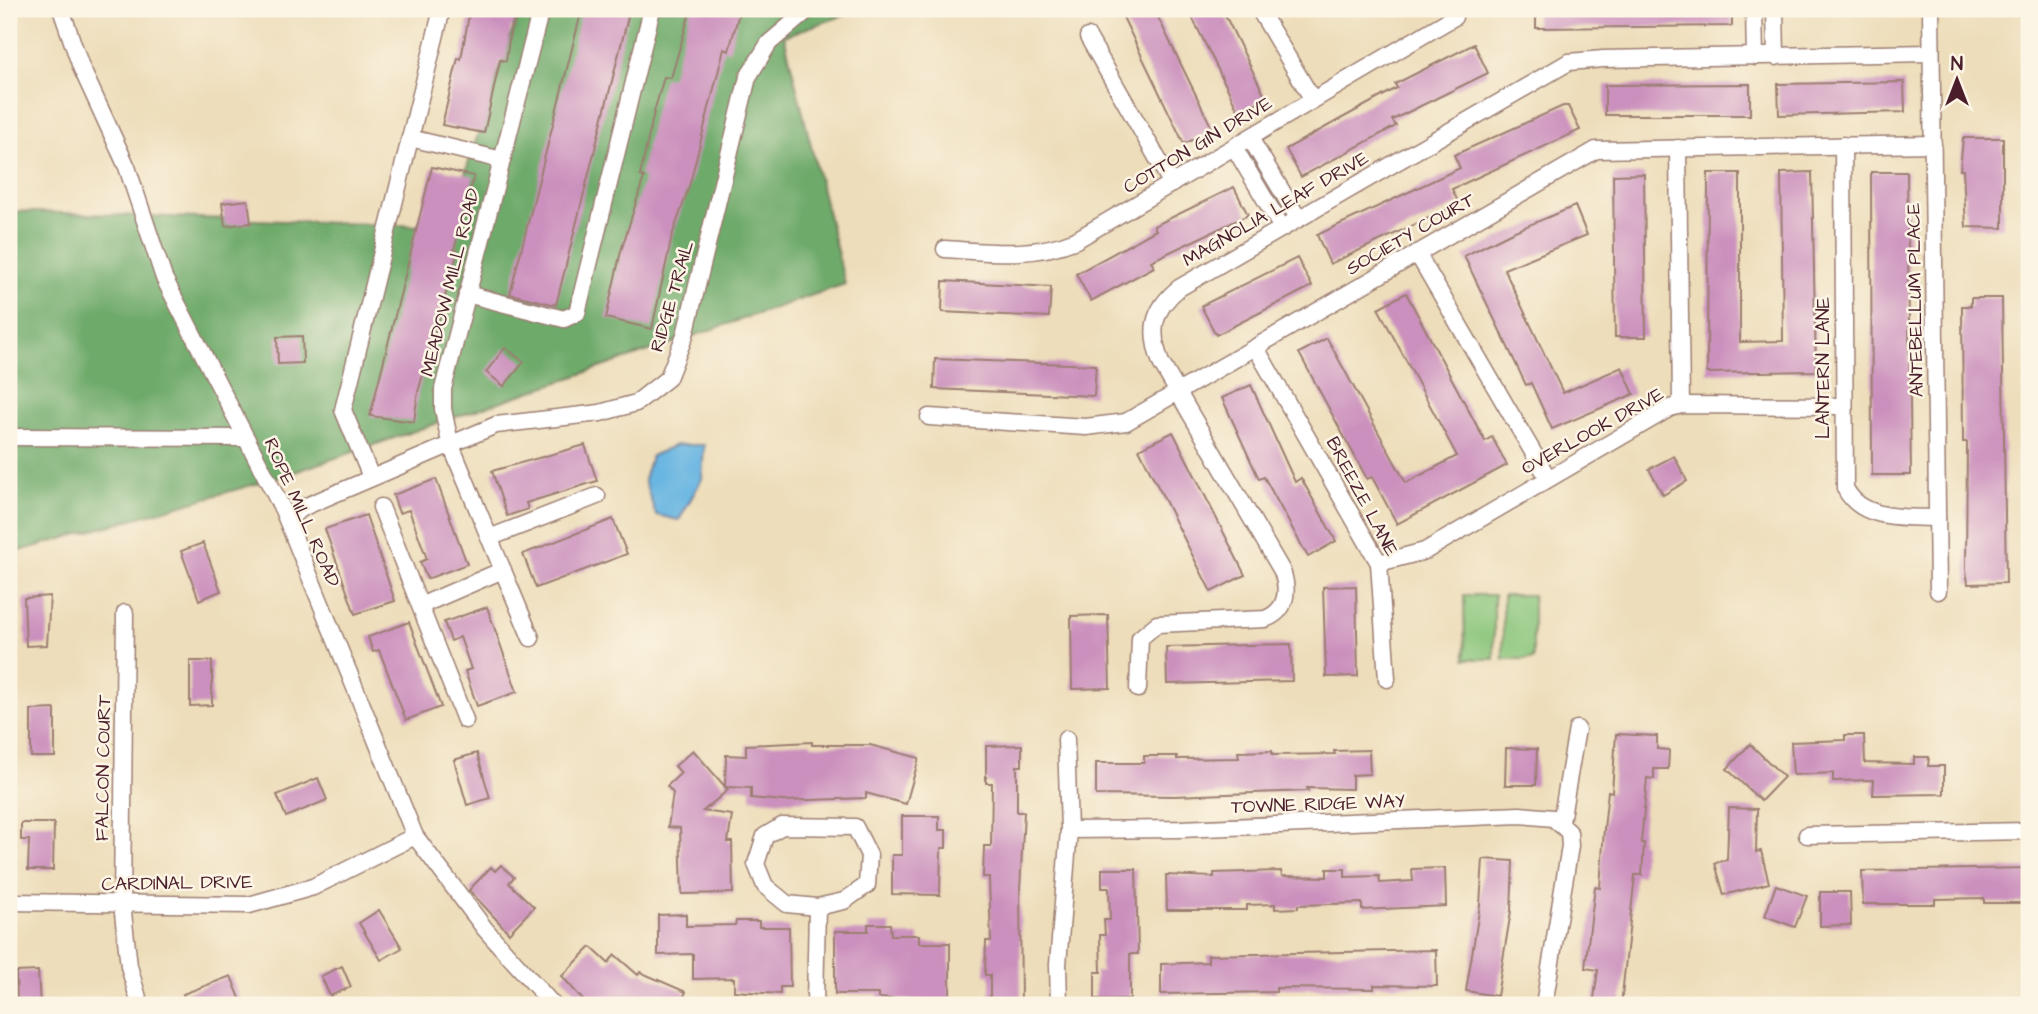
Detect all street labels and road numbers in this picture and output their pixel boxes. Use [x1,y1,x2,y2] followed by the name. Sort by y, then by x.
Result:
[1118,90,1277,201] street label: COTTON GIN DRIVE
[1178,145,1374,274] street label: MAGNOLIA LEAF DRIVE
[414,185,487,379] street label: MEADOW MILL ROAD
[1341,186,1480,282] street label: SOCIETY COURT
[1900,203,1931,397] street label: ANTEBELLUM PLACE
[644,238,701,355] street label: RIDGE TRAIL
[1810,297,1837,439] street label: LANTERN LANE
[1517,381,1669,482] street label: OVERLOOK DRIVE
[1319,432,1405,561] street label: BREEZE LANE
[257,434,347,591] street label: ROPE MILL ROAD
[89,694,118,841] street label: FALCON COURT
[1231,788,1406,821] street label: TOWNE RIDGE WAY
[101,869,253,898] street label: CARDINAL DRIVE

